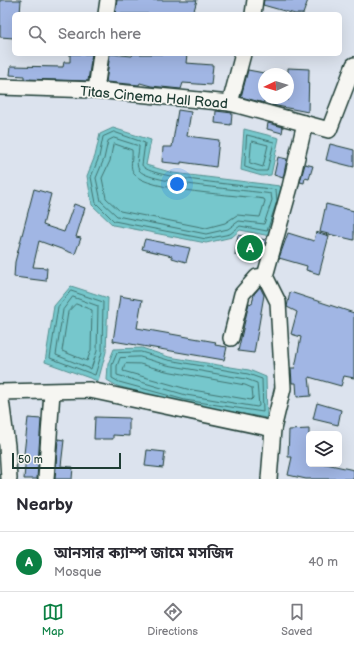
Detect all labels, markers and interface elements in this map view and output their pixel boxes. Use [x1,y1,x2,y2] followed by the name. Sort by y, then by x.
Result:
[12,12,342,56] search box
[26,23,48,45] icon: search
[58,25,141,44] text: Search here
[258,68,294,104] north arrow
[79,83,229,112] street label: Titas Cinema Hall Road
[167,174,187,194] your location
[237,233,263,263] pin: A
[306,431,342,467] map controls
[306,431,342,467] button: layers
[12,451,121,470] scale bar
[18,453,43,466] text: 50 m
[16,495,73,515] text: Nearby
[54,544,233,563] text: আনসার ক্যাম্প জামে মসজিদ
[25,554,33,570] text: A
[308,554,338,570] text: 40 m
[54,564,102,580] text: Mosque
[42,601,64,638] tab: Map
[147,601,198,638] tab: Directions
[281,601,312,638] tab: Saved

